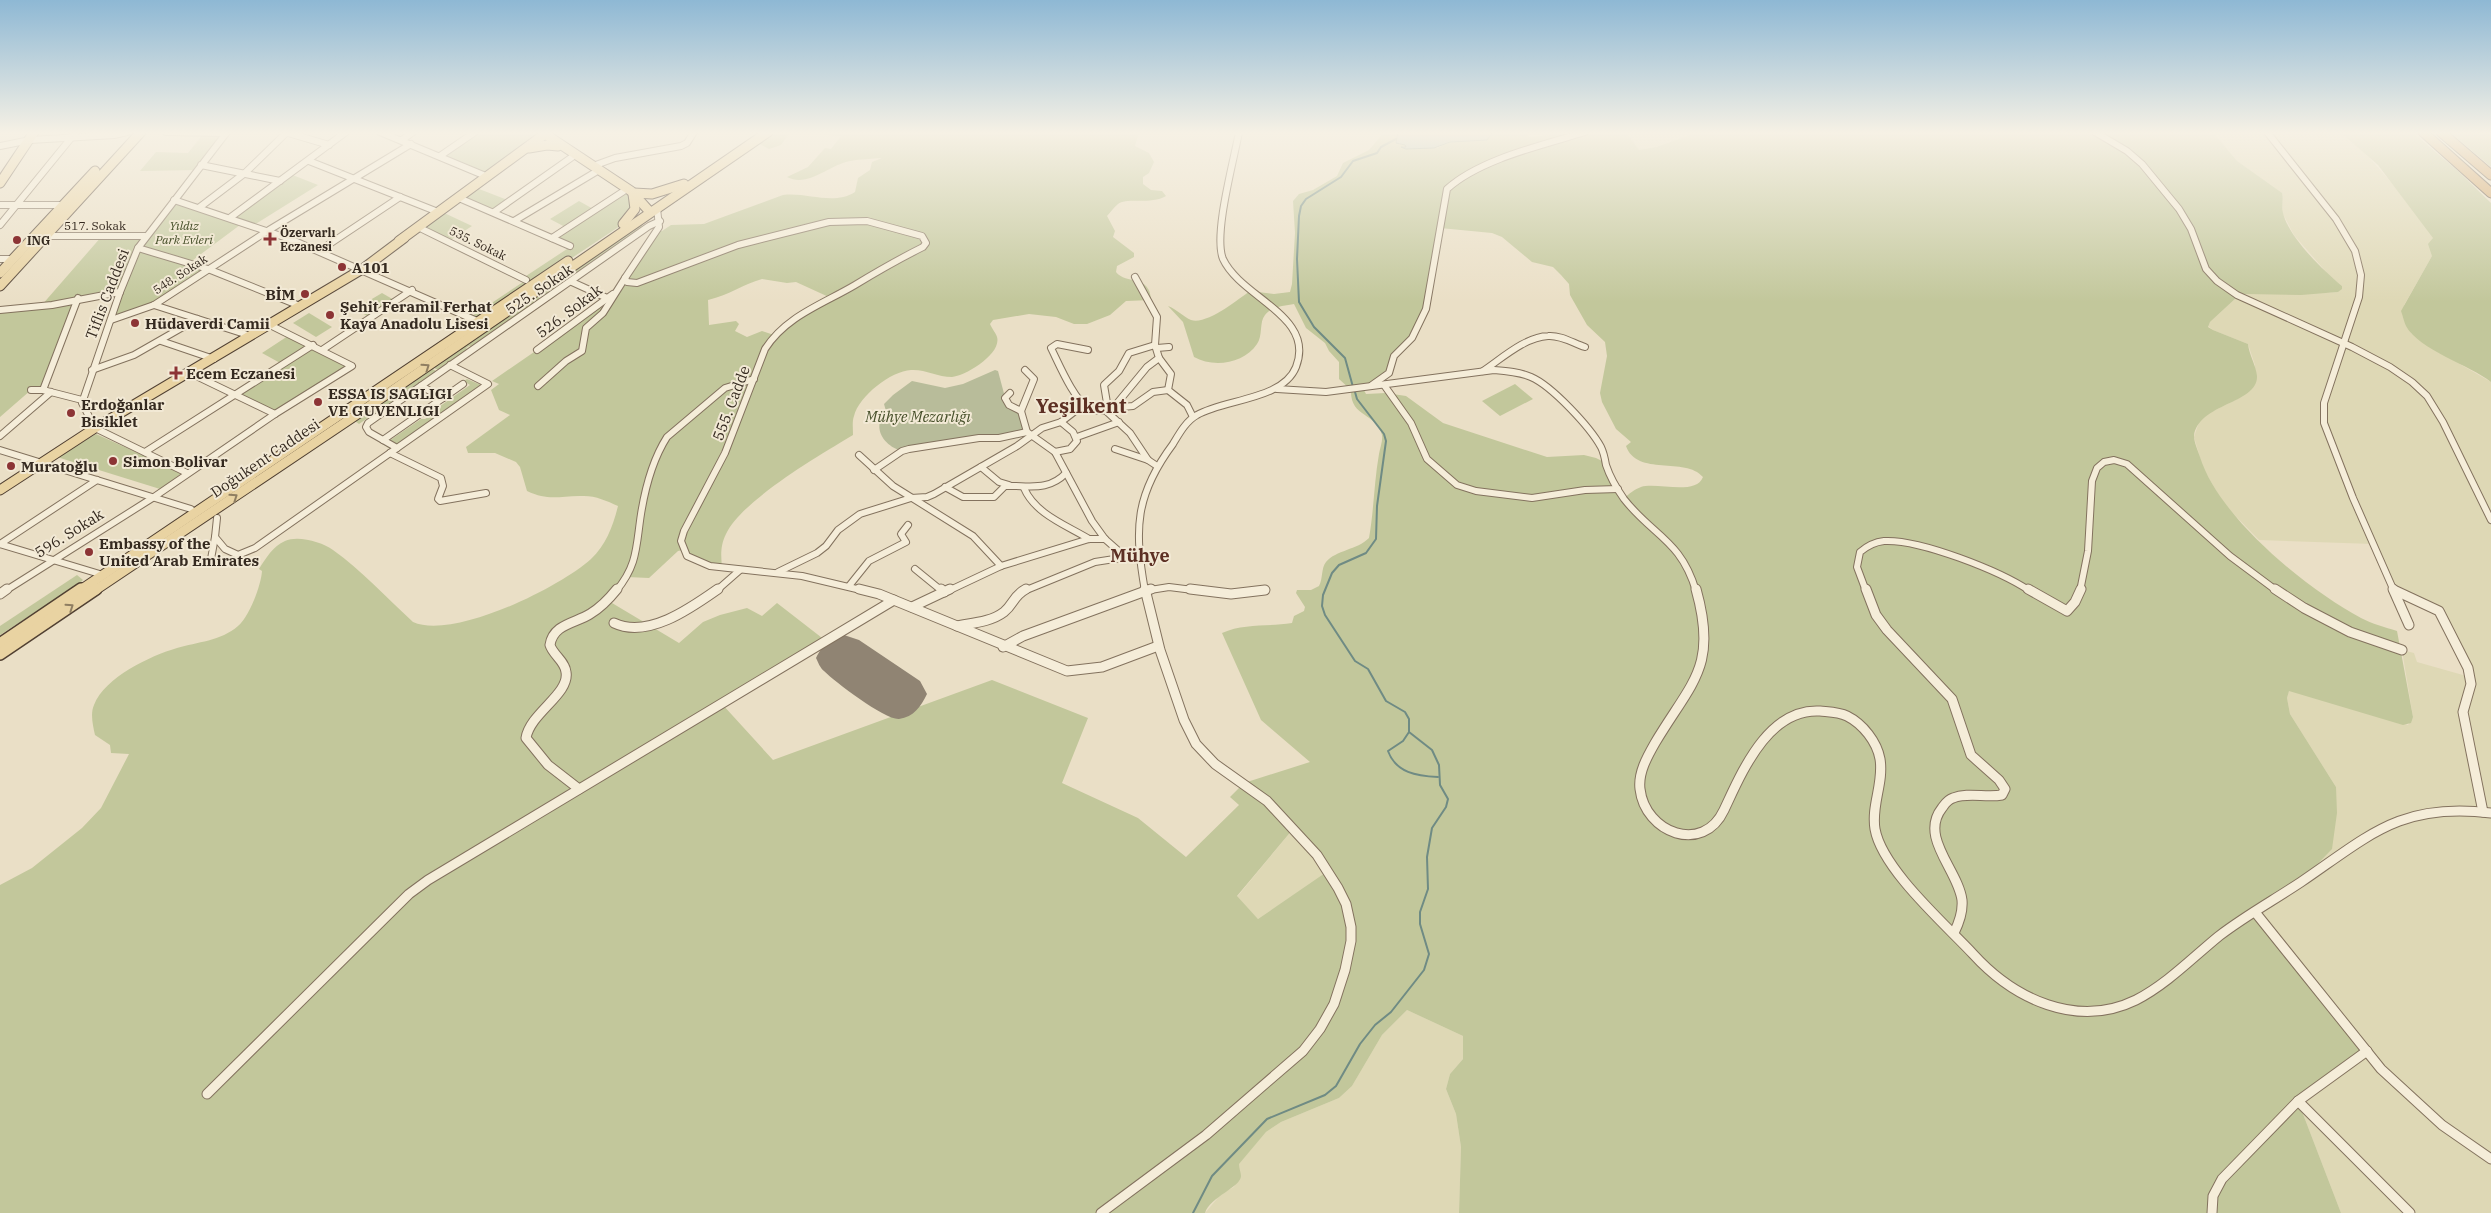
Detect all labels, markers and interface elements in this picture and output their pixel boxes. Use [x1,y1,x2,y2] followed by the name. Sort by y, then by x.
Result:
[64,218,126,233] street label: 517. Sokak
[154,218,213,247] park label: Yıldız Park Evleri
[447,223,509,263] street label: 535. Sokak
[280,225,335,254] place label: Özervarlı Eczanesi
[27,233,50,248] place label: ING
[264,233,276,245] marker: Özervarlı Eczanesi
[11,234,23,246] marker: ING
[81,246,133,342] street label: Tiflis Caddesi
[150,251,210,297] street label: 548. Sokak
[352,258,390,277] place label: A101
[502,259,577,319] street label: 525. Sokak
[336,261,348,273] marker: A101
[532,280,606,342] street label: 526. Sokak
[265,285,295,304] place label: BİM
[299,288,311,300] marker: BİM
[340,297,492,333] place label: Şehit Feramil Ferhat Kaya Anadolu Lisesi
[324,309,336,321] marker: Şehit Feramil Ferhat Kaya Anadolu Lisesi
[145,314,270,333] place label: Hüdaverdi Camii
[129,317,141,329] marker: Hüdaverdi Camii
[708,363,754,443] street label: 555. Cadde
[186,364,295,383] place label: Ecem Eczanesi
[420,364,430,373] one-way arrow
[170,367,182,379] marker: Ecem Eczanesi
[328,384,452,420] place label: ESSA IS SAGLIGI VE GUVENLIGI
[1036,392,1127,419] district label: Yeşilkent
[81,395,165,431] place label: Erdoğanlar Bisiklet
[312,396,324,408] marker: ESSA IS SAGLIGI VE GUVENLIGI
[65,407,77,419] marker: Erdoğanlar Bisiklet
[864,407,971,426] park label: Mühye Mezarlığı
[207,414,323,502] street label: Doğukent Caddesi
[123,452,228,471] place label: Simon Bolivar
[107,455,119,467] marker: Simon Bolivar
[21,457,98,476] place label: Muratoğlu
[5,460,17,472] marker: Muratoğlu
[228,494,237,503] one-way arrow
[31,504,107,562] street label: 596. Sokak
[99,534,259,570] place label: Embassy of the United Arab Emirates
[1110,544,1170,567] district label: Mühye
[83,546,95,558] marker: Embassy of the United Arab Emirates
[64,604,73,613] one-way arrow

